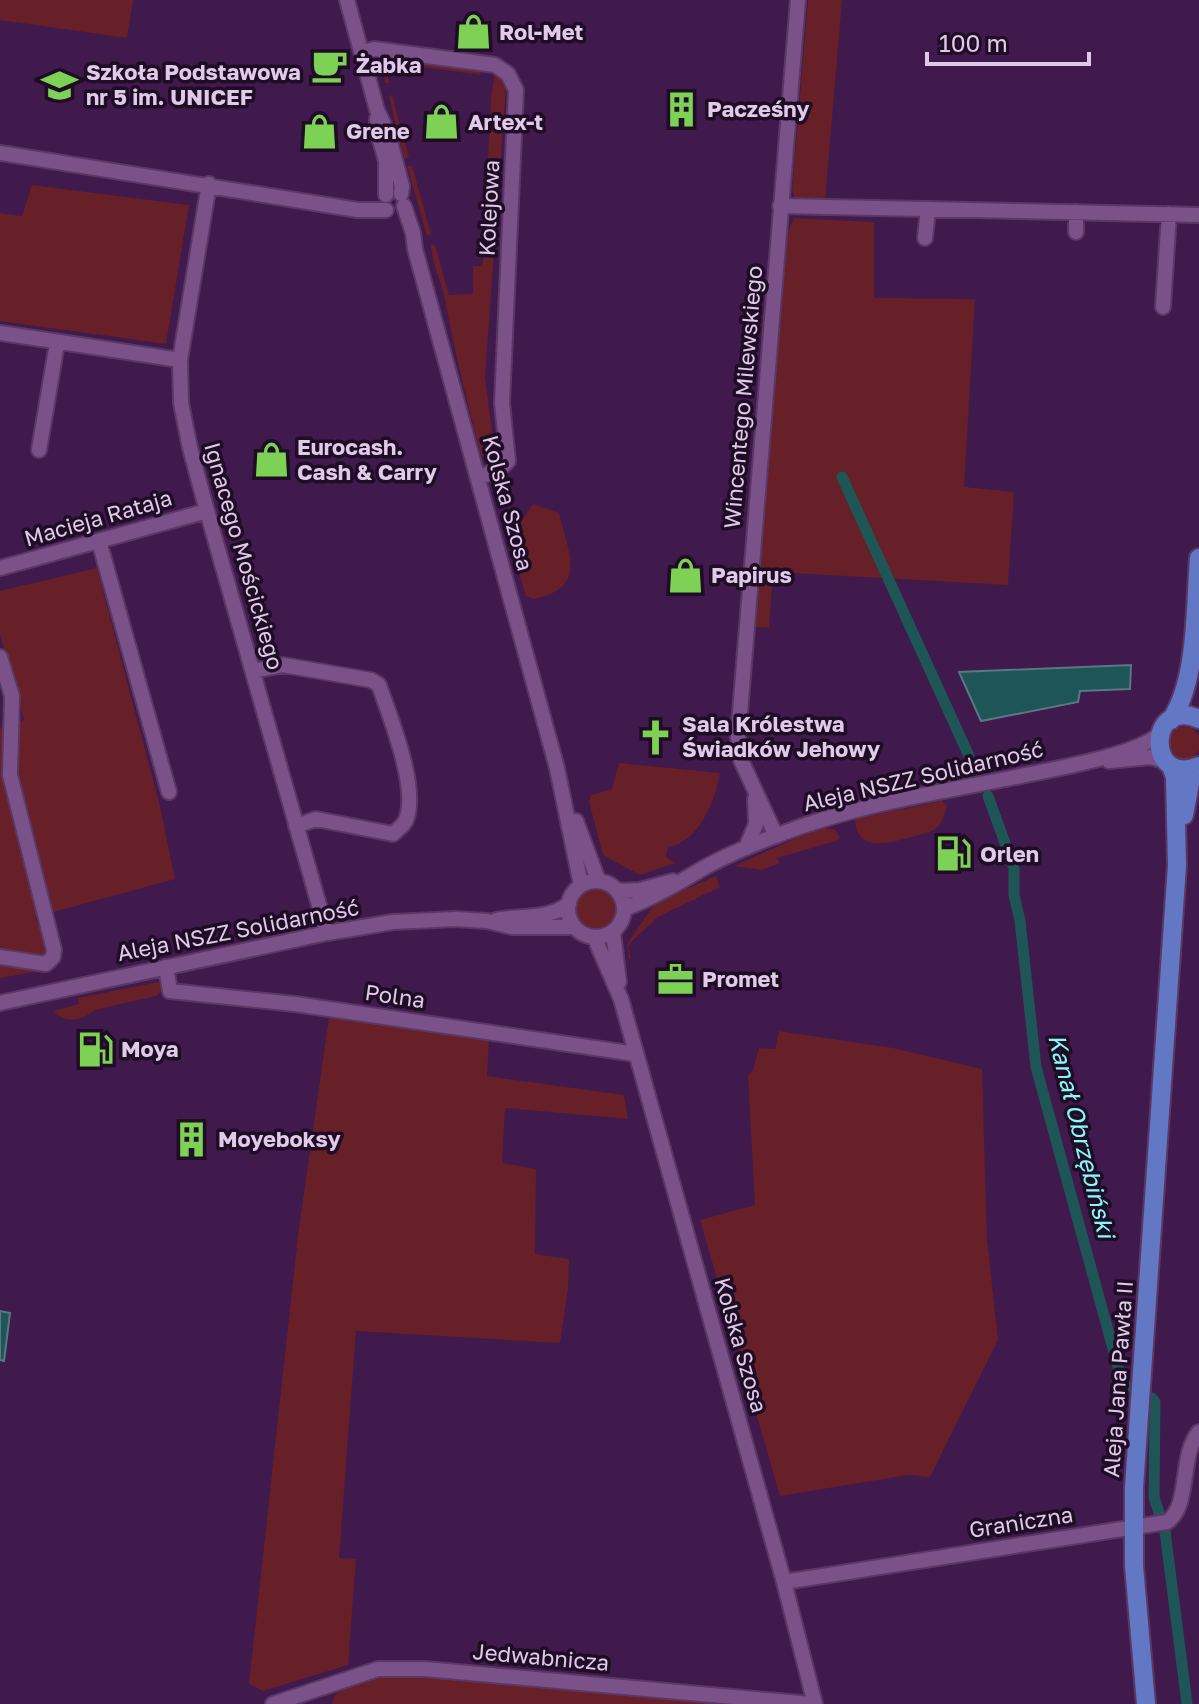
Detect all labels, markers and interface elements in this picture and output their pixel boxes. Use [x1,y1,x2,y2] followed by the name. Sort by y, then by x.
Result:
[454,13,492,51] shop icon: Rol-Met
[927,16,1089,66] scale bar
[499,18,584,45] place label: Rol-Met
[939,28,1008,57] text: 100 m
[311,46,349,84] cafe icon: Żabka
[356,51,421,78] place label: Żabka
[86,58,301,110] place label: Szkoła Podstawowa nr 5 im. UNICEF
[41,66,79,104] school or university icon: Szkoła Podstawowa nr 5 im. UNICEF
[662,90,700,128] building icon: Pacześny
[707,95,809,122] place label: Pacześny
[423,103,461,141] shop icon: Artex-t
[468,108,543,135] place label: Artex-t
[301,112,339,150] shop icon: Grene
[346,117,410,144] place label: Grene
[473,159,505,257] street label: Kolejowa
[718,264,767,530] street label: Wincentego Milewskiego
[477,432,540,574] street label: Kolska Szosa
[297,433,437,485] place label: Eurocash. Cash & Carry
[199,439,290,672] street label: Ignacego Mościckiego
[252,441,290,479] shop icon: Eurocash. Cash & Carry
[21,484,175,551] street label: Macieja Rataja
[666,556,704,594] shop icon: Papirus
[711,561,792,588] place label: Papirus
[682,710,880,762] place label: Sala Królestwa Świadków Jehowy
[637,718,675,756] church icon: Sala Królestwa Świadków Jehowy
[800,735,1046,816] street label: Aleja NSZZ Solidarność
[935,835,973,873] fuel station icon: Orlen
[980,840,1039,867] place label: Orlen
[115,893,361,966] street label: Aleja NSZZ Solidarność
[657,960,695,998] office icon: Promet
[702,965,779,992] place label: Promet
[363,978,427,1013] street label: Polna
[76,1030,114,1068] fuel station icon: Moya
[1042,1031,1122,1243] water label: Kanał Obrzębiński
[121,1035,179,1062] place label: Moya
[173,1120,211,1158] building icon: Moyeboksy
[218,1125,341,1152] place label: Moyeboksy
[709,1274,774,1415] street label: Kolska Szosa
[1097,1280,1138,1478] street label: Aleja Jana Pawła II
[967,1500,1075,1543] street label: Graniczna
[472,1637,610,1676] street label: Jedwabnicza

